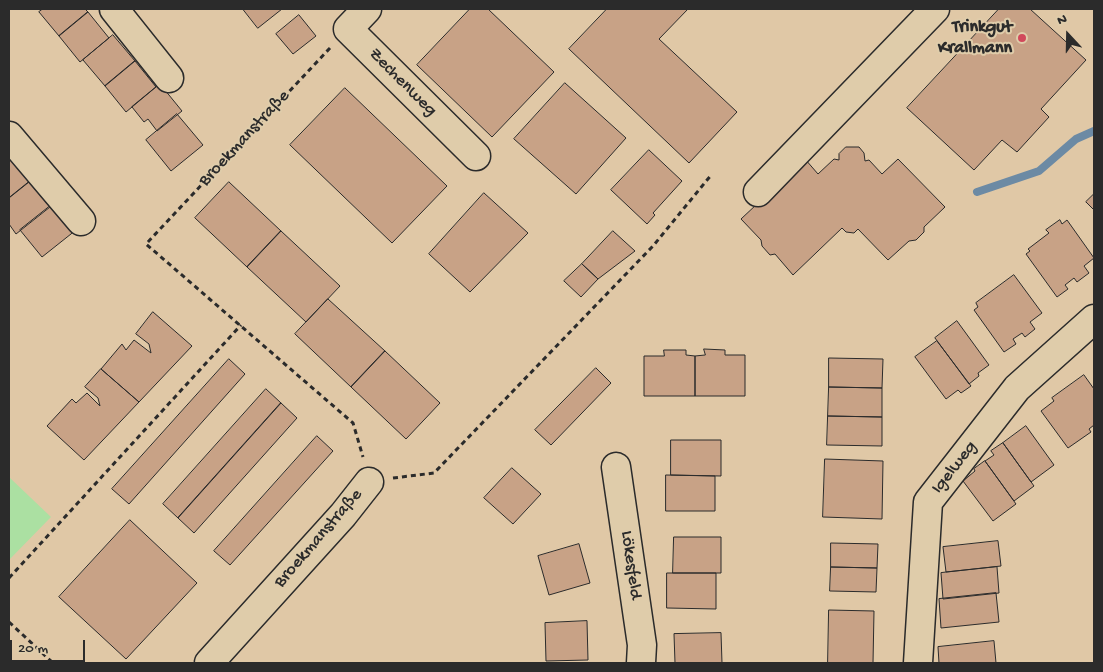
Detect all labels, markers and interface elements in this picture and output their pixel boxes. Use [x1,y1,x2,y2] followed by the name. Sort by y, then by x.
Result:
[1043,10,1093,60] north arrow
[1055,11,1070,30] text: N
[938,17,1012,59] place label: Trinkgut Krallmann
[1016,32,1028,44] marker: Trinkgut Krallmann
[363,44,441,122] street label: Zechenweg
[195,86,295,192] street label: Broekmanstraße
[928,437,982,499] street label: Igelweg
[270,485,368,593] street label: Broekmanstraße
[614,529,646,601] street label: Lökesfeld
[12,630,88,662] scale bar
[18,640,48,658] text: 20 m

